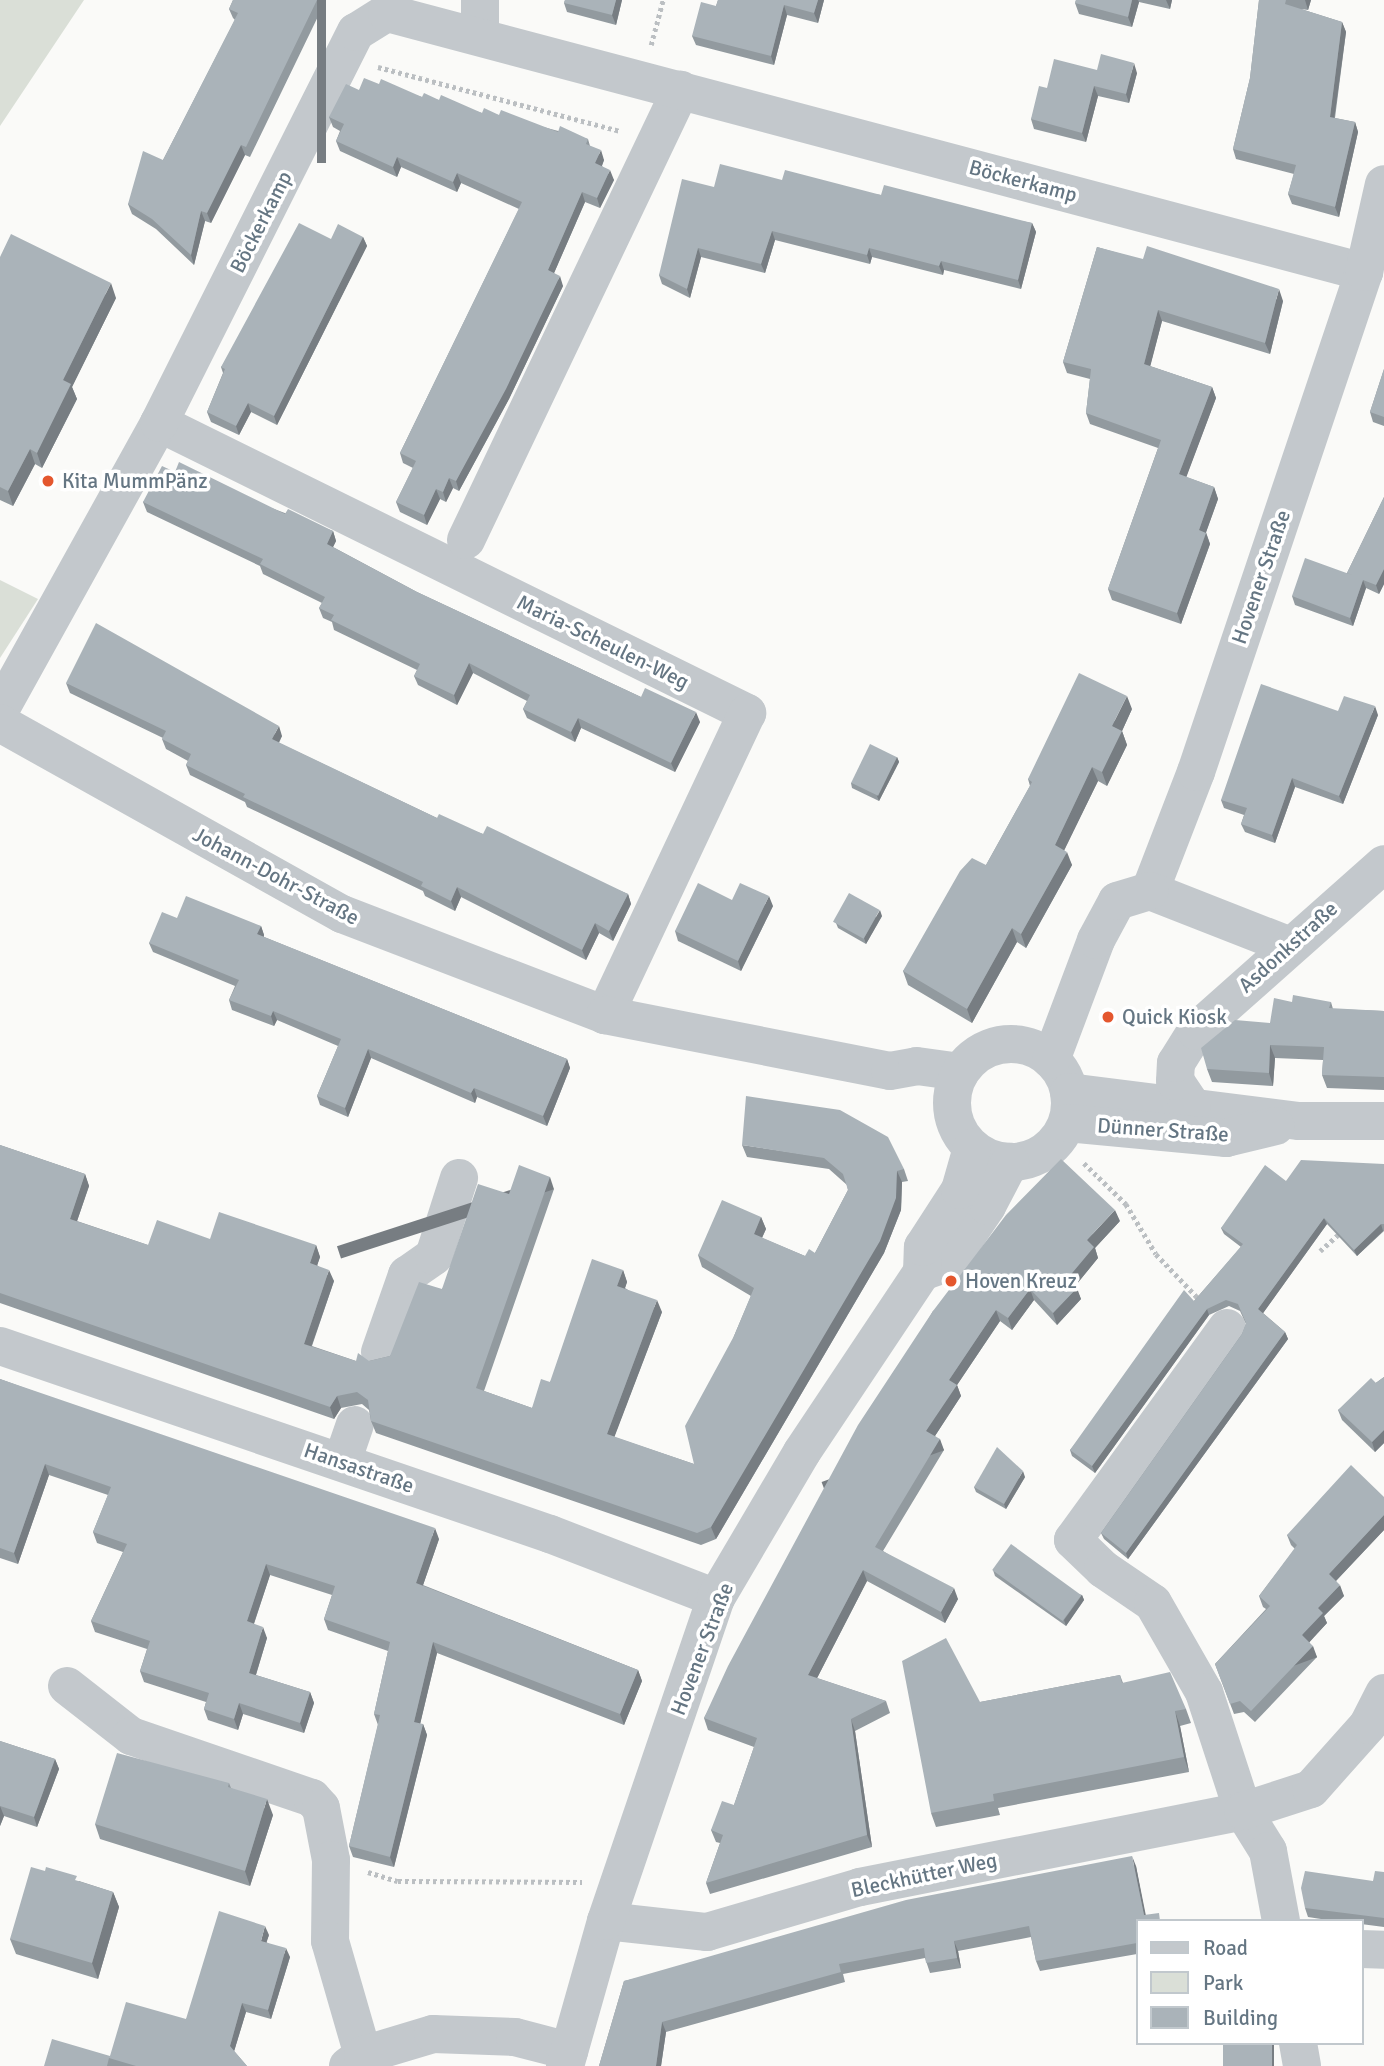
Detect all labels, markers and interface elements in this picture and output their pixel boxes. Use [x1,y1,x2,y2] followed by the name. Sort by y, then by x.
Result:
[966,154,1080,208] street label: Böckerkamp
[225,167,297,277] street label: Böckerkamp
[62,468,208,494] place label: Kita MummPänz
[40,473,56,489] marker: Kita MummPänz
[1226,507,1296,647] street label: Hovener Straße
[513,589,693,695] street label: Maria-Scheulen-Weg
[189,822,363,930] street label: Johann-Dohr-Straße
[1233,896,1343,998] street label: Asdonkstraße
[1122,1004,1227,1030] place label: Quick Kiosk
[1100,1009,1116,1025] marker: Quick Kiosk
[1096,1113,1230,1147] street label: Dünner Straße
[965,1268,1077,1294] place label: Hoven Kreuz
[943,1273,959,1289] marker: Hoven Kreuz
[301,1437,417,1499] street label: Hansastraße
[665,1579,739,1719] street label: Hovener Straße
[849,1847,999,1903] street label: Bleckhütter Weg
[1136,1919,1363,2045] legend
[1203,1935,1248,1961] text: Road
[1203,1970,1243,1996] text: Park
[1203,2005,1278,2031] text: Building

